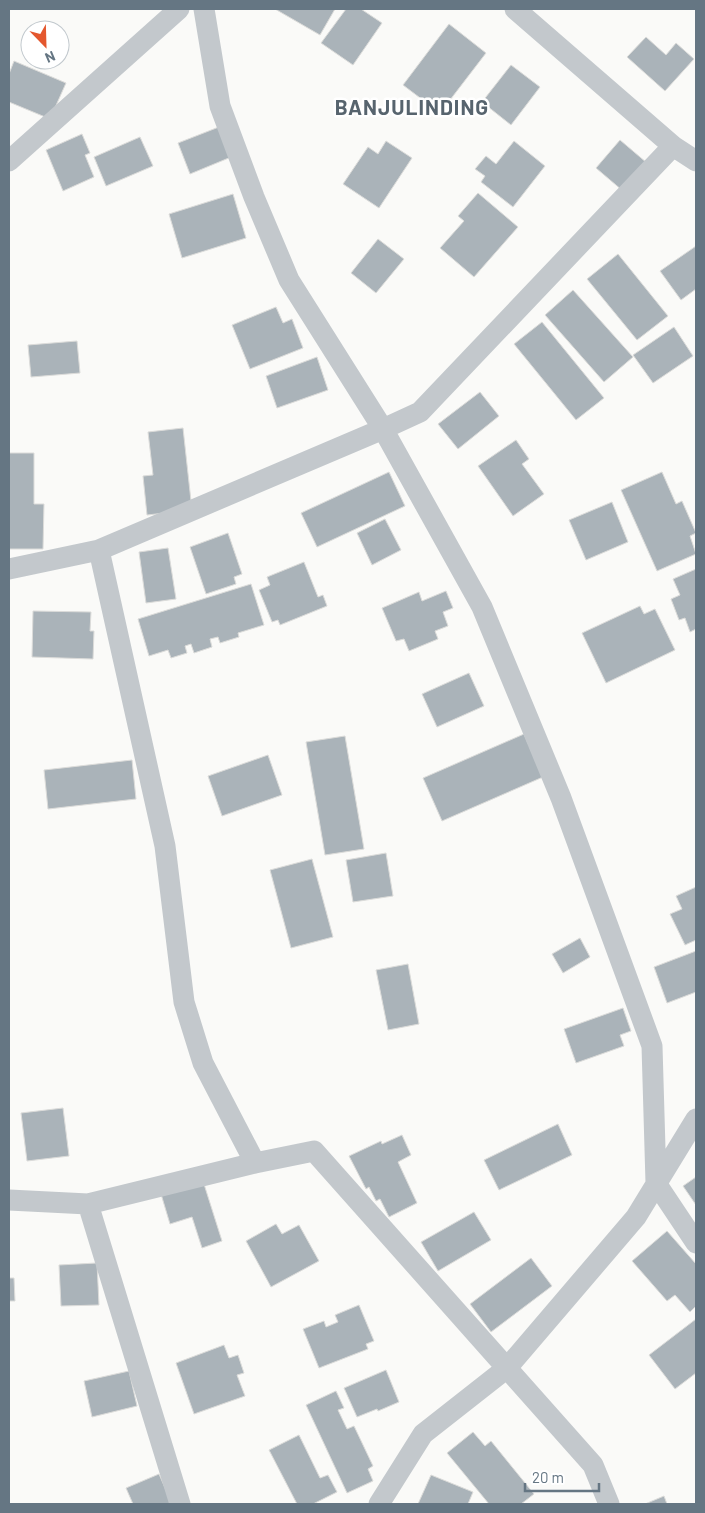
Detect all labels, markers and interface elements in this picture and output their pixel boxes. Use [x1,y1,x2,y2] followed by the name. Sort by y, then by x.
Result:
[20,20,70,70] north arrow
[43,48,58,67] text: N
[335,94,489,119] district label: BANJULINDING
[525,1460,599,1492] scale bar
[532,1468,564,1486] text: 20 m

